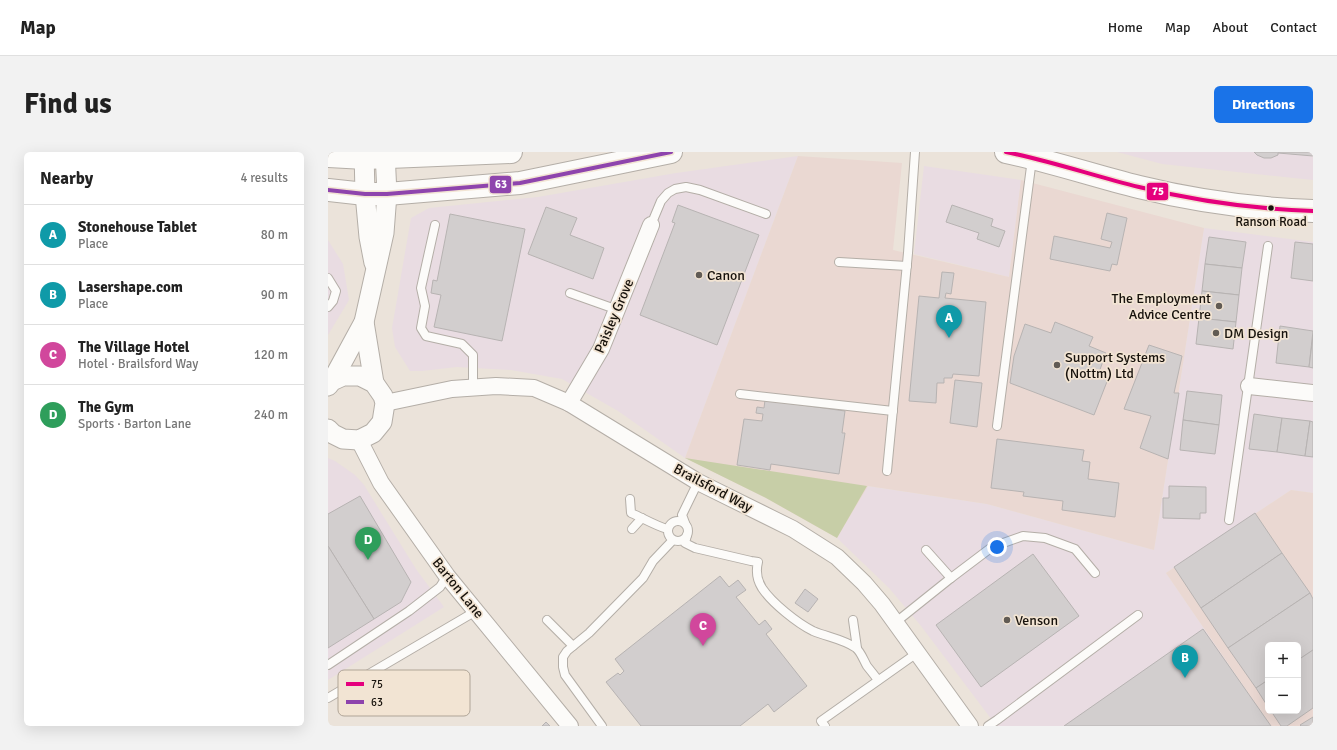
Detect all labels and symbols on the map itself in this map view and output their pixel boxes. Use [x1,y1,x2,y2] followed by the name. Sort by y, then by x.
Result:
[489,175,512,194] line badge: 63
[495,178,507,191] text: 63
[1146,182,1169,201] line badge: 75
[1152,185,1164,198] text: 75
[1266,203,1276,213] marker: Ranson Road
[1235,214,1307,230] place label: Ranson Road
[707,267,745,284] place label: Canon
[694,270,704,280] marker: Canon
[591,276,637,356] street label: Paisley Grove
[1112,290,1211,323] place label: The Employment Advice Centre
[1214,301,1224,311] marker: The Employment Advice Centre
[936,305,962,338] pin: A
[1224,325,1288,342] place label: DM Design
[1211,328,1221,338] marker: DM Design
[1065,349,1165,382] place label: Support Systems (Nottm) Ltd
[1052,360,1062,370] marker: Support Systems (Nottm) Ltd
[671,460,756,516] street label: Brailsford Way
[355,527,381,560] pin: D
[987,537,1007,557] your location
[429,554,487,622] street label: Barton Lane
[1015,612,1058,629] place label: Venson
[690,613,716,646] pin: C
[1002,615,1012,625] marker: Venson
[1172,645,1198,678] pin: B
[338,670,470,716] legend
[371,678,383,691] text: 75
[371,696,383,709] text: 63

